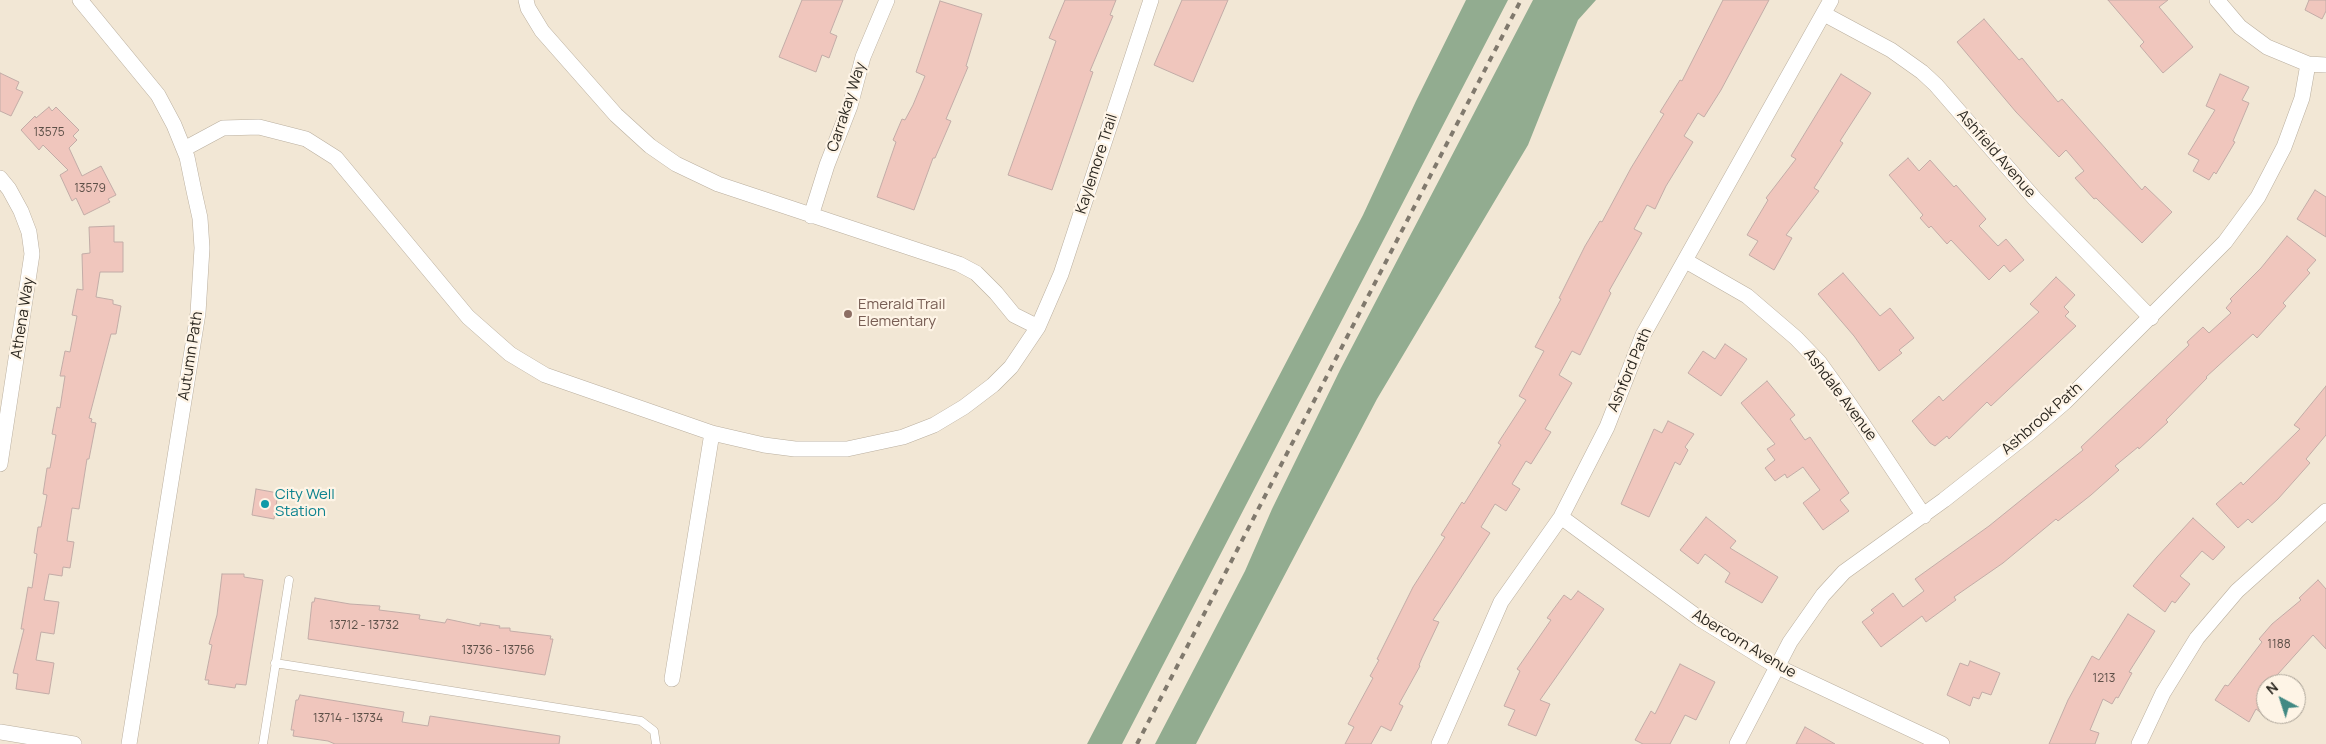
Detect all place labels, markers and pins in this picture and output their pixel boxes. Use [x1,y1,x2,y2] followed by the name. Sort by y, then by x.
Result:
[858,296,945,331] place label: Emerald Trail Elementary
[842,308,854,320] marker: Emerald Trail Elementary
[275,486,335,521] place label: City Well Station
[259,498,271,510] marker: City Well Station

